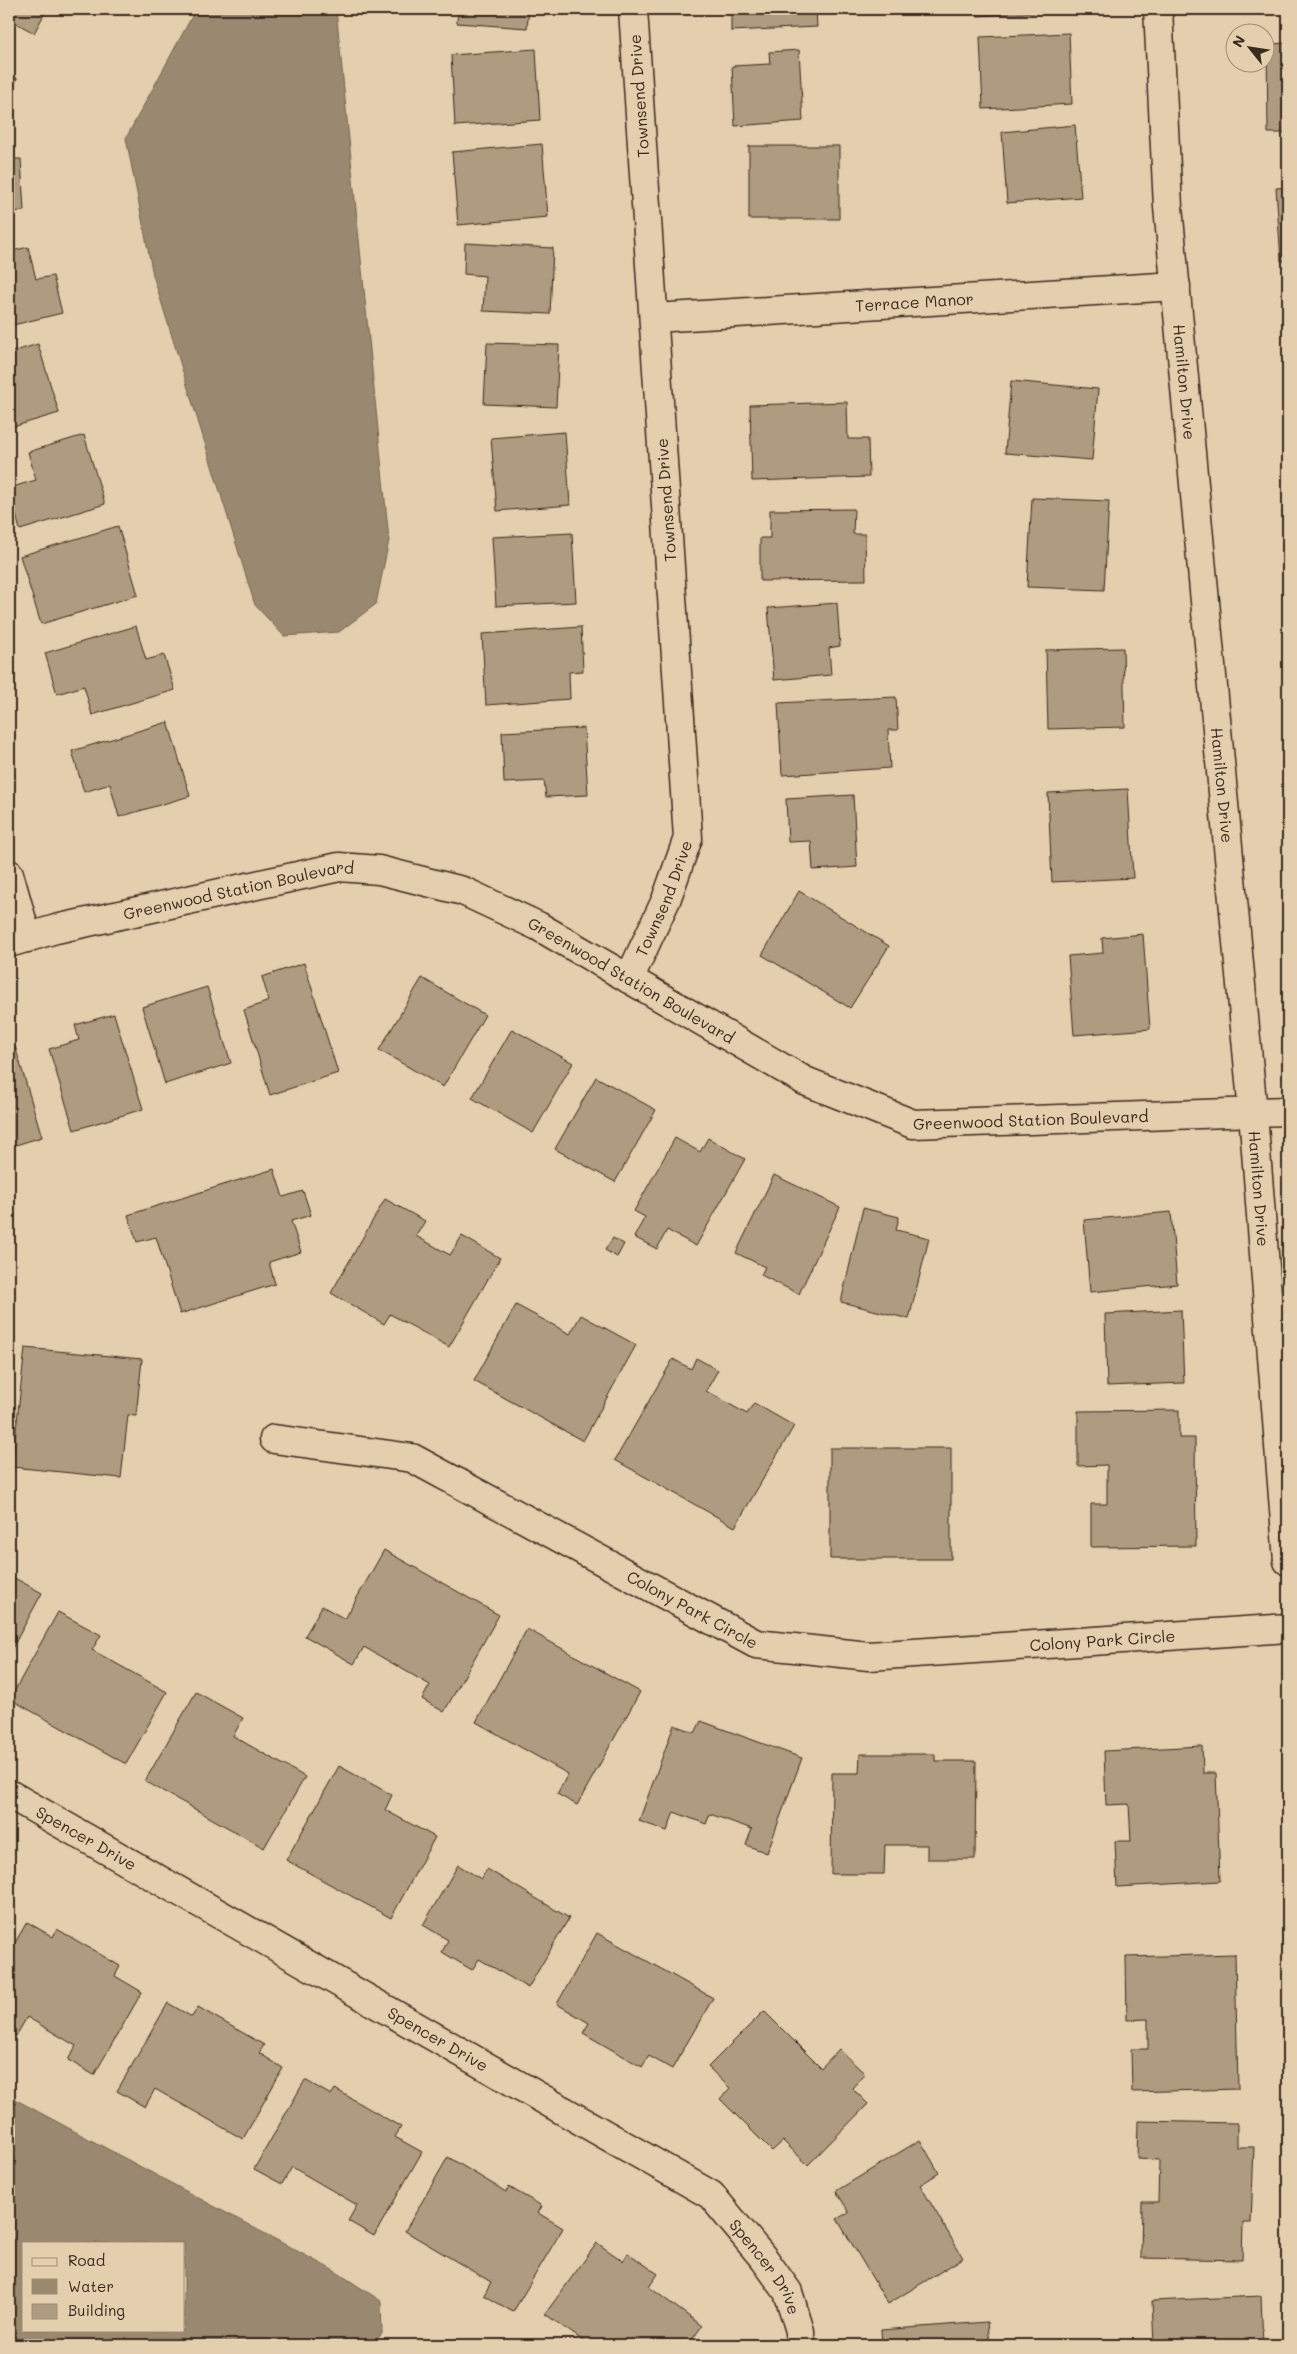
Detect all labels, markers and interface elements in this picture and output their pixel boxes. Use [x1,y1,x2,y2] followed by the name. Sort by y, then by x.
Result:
[1224,22,1274,72] north arrow
[1227,32,1249,51] text: N
[624,34,653,159] street label: Townsend Drive
[855,287,974,316] street label: Terrace Manor
[1169,323,1201,441] street label: Hamilton Drive
[651,438,680,563] street label: Townsend Drive
[1207,726,1239,844] street label: Hamilton Drive
[630,837,696,960] street label: Townsend Drive
[121,856,355,924] street label: Greenwood Station Boulevard
[525,912,739,1048] street label: Greenwood Station Boulevard
[913,1105,1149,1134] street label: Greenwood Station Boulevard
[1244,1130,1274,1247] street label: Hamilton Drive
[623,1565,762,1653] street label: Colony Park Circle
[1029,1625,1176,1655] street label: Colony Park Circle
[32,1801,141,1875] street label: Spencer Drive
[384,2002,492,2076] street label: Spencer Drive
[725,2214,805,2317] street label: Spencer Drive
[22,2242,185,2332] legend
[68,2250,105,2270] text: Road
[68,2276,114,2296] text: Water
[68,2300,125,2320] text: Building

